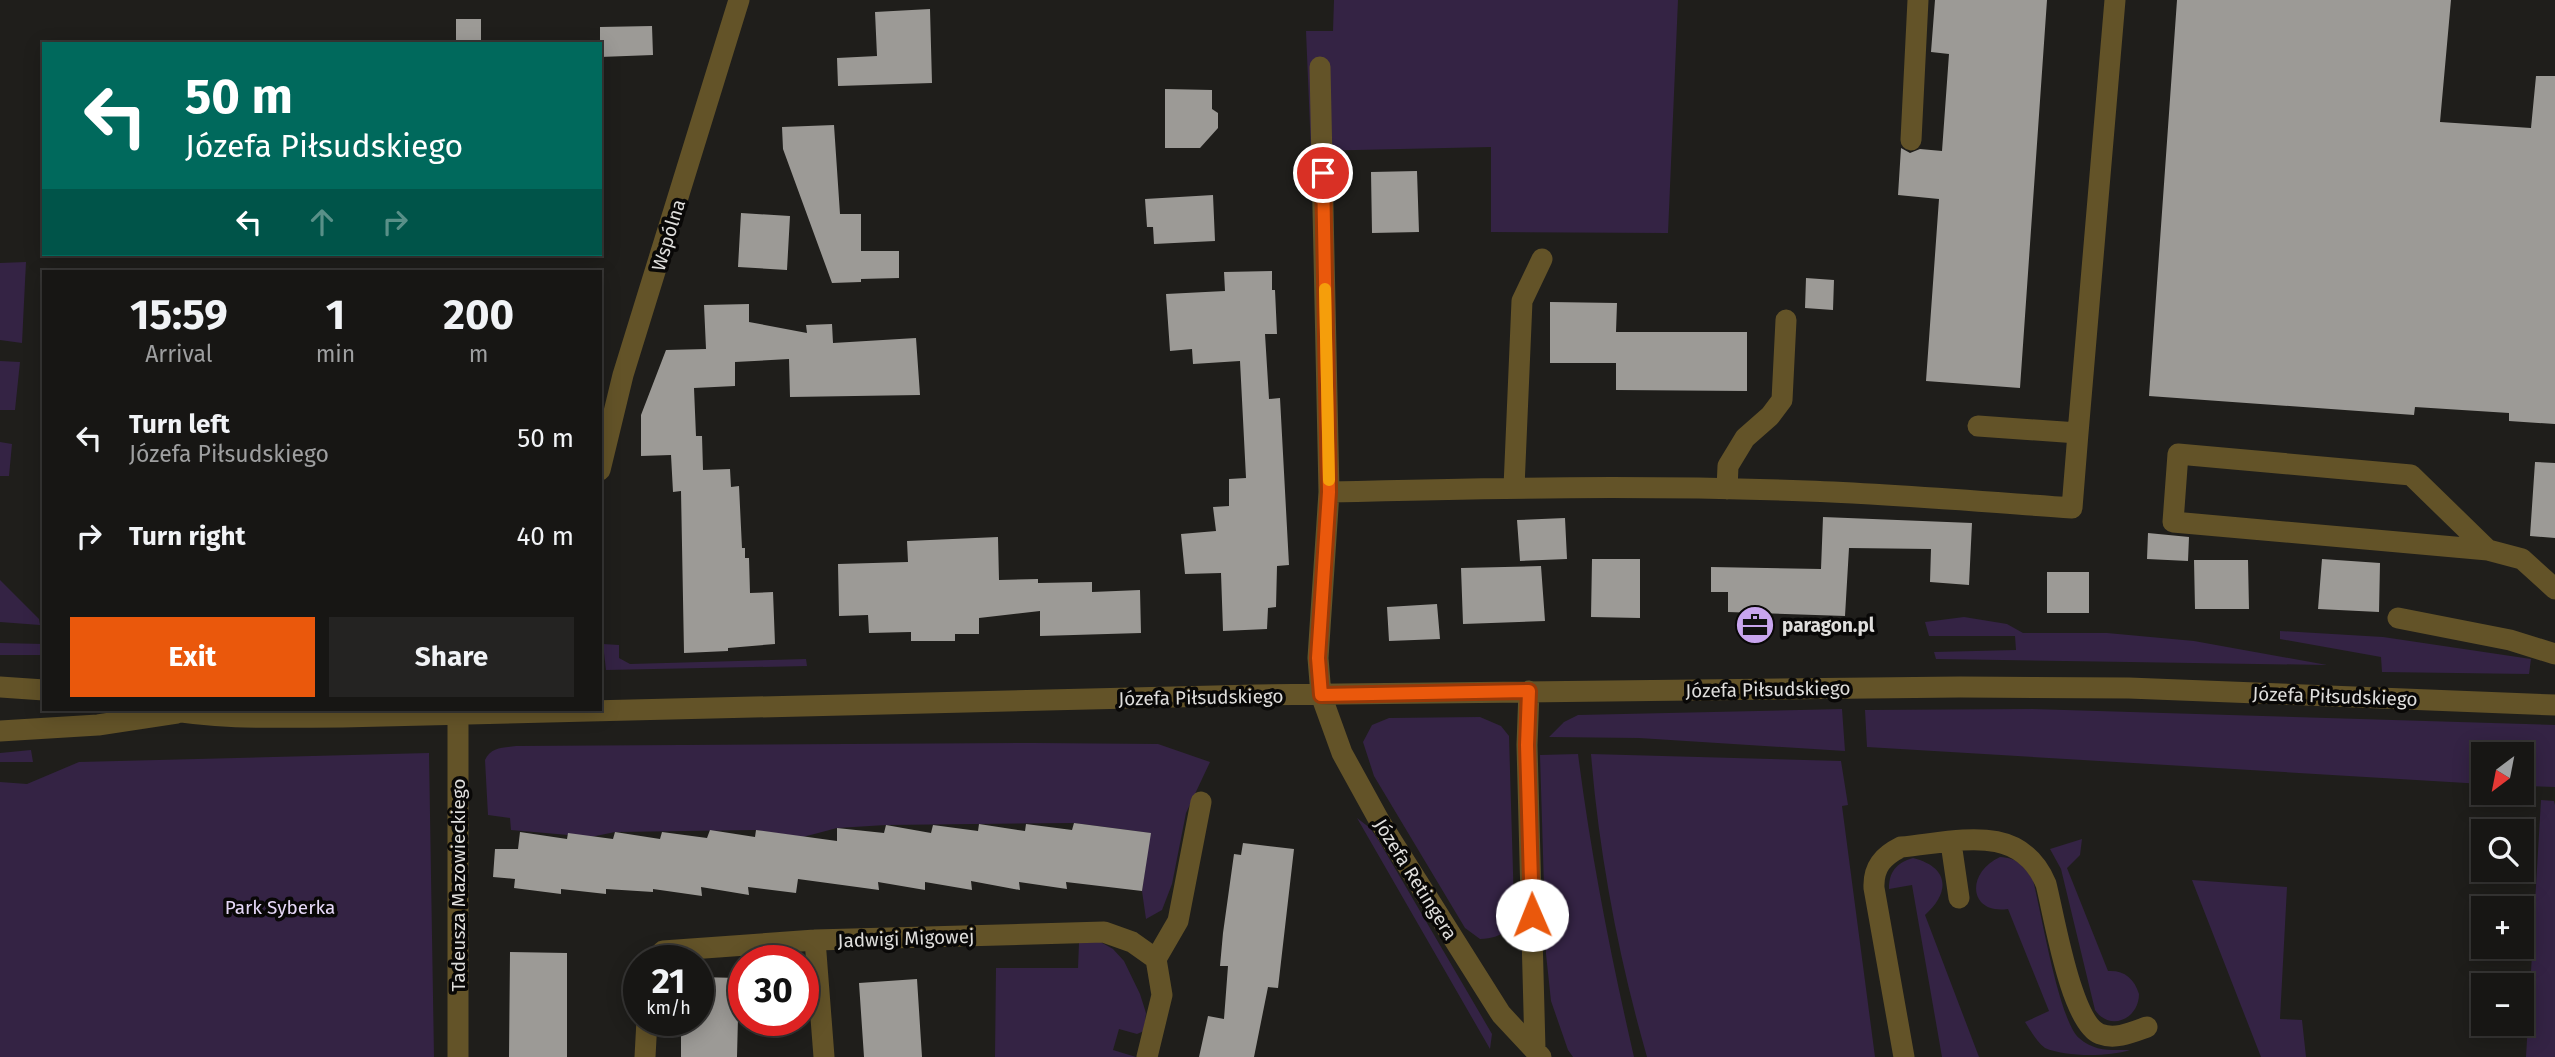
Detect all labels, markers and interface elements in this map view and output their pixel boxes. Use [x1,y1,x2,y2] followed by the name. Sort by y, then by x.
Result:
[185,67,293,126] text: 50 m
[70,70,161,161] icon: left
[185,127,463,165] text: Józefa Piłsudskiego
[1293,143,1353,203] pin
[1304,154,1342,192] icon: arrive
[647,196,690,274] street label: Wspólna
[230,203,268,241] icon: left
[303,203,341,241] icon: ahead
[376,203,414,241] icon: right
[130,290,228,340] text: 15:59
[326,290,345,340] text: 1
[443,290,514,340] text: 200
[145,340,213,368] text: Arrival
[316,340,355,368] text: min
[469,340,489,368] text: m
[129,409,230,440] text: Turn left
[70,419,108,457] icon: left
[517,423,574,454] text: 50 m
[129,440,329,468] text: Józefa Piłsudskiego
[70,517,108,555] icon: right
[129,521,246,552] text: Turn right
[516,521,574,552] text: 40 m
[1734,604,1776,646] office icon: paragon.pl
[1782,614,1875,637] place label: paragon.pl
[70,617,315,697] button: Exit
[329,617,574,697] button: Share
[1685,677,1851,702] street label: Józefa Piłsudskiego
[2252,682,2418,711] street label: Józefa Piłsudskiego
[1118,685,1284,710] street label: Józefa Piłsudskiego
[2471,742,2534,805] north arrow
[2471,742,2534,1036] map controls
[447,778,470,992] street label: Tadeusza Mazowieckiego
[1369,814,1462,944] street label: Józefa Retingera
[2471,819,2534,882] button: search
[1495,878,1569,952] position arrow
[225,896,335,919] park label: Park Syberka
[2471,896,2534,959] button: +
[837,925,975,952] street label: Jadwigi Migowej
[728,945,819,1036] speed limit sign: 30
[652,960,685,1002] text: 21
[2471,973,2534,1036] button: −
[646,997,691,1019] text: km/h

